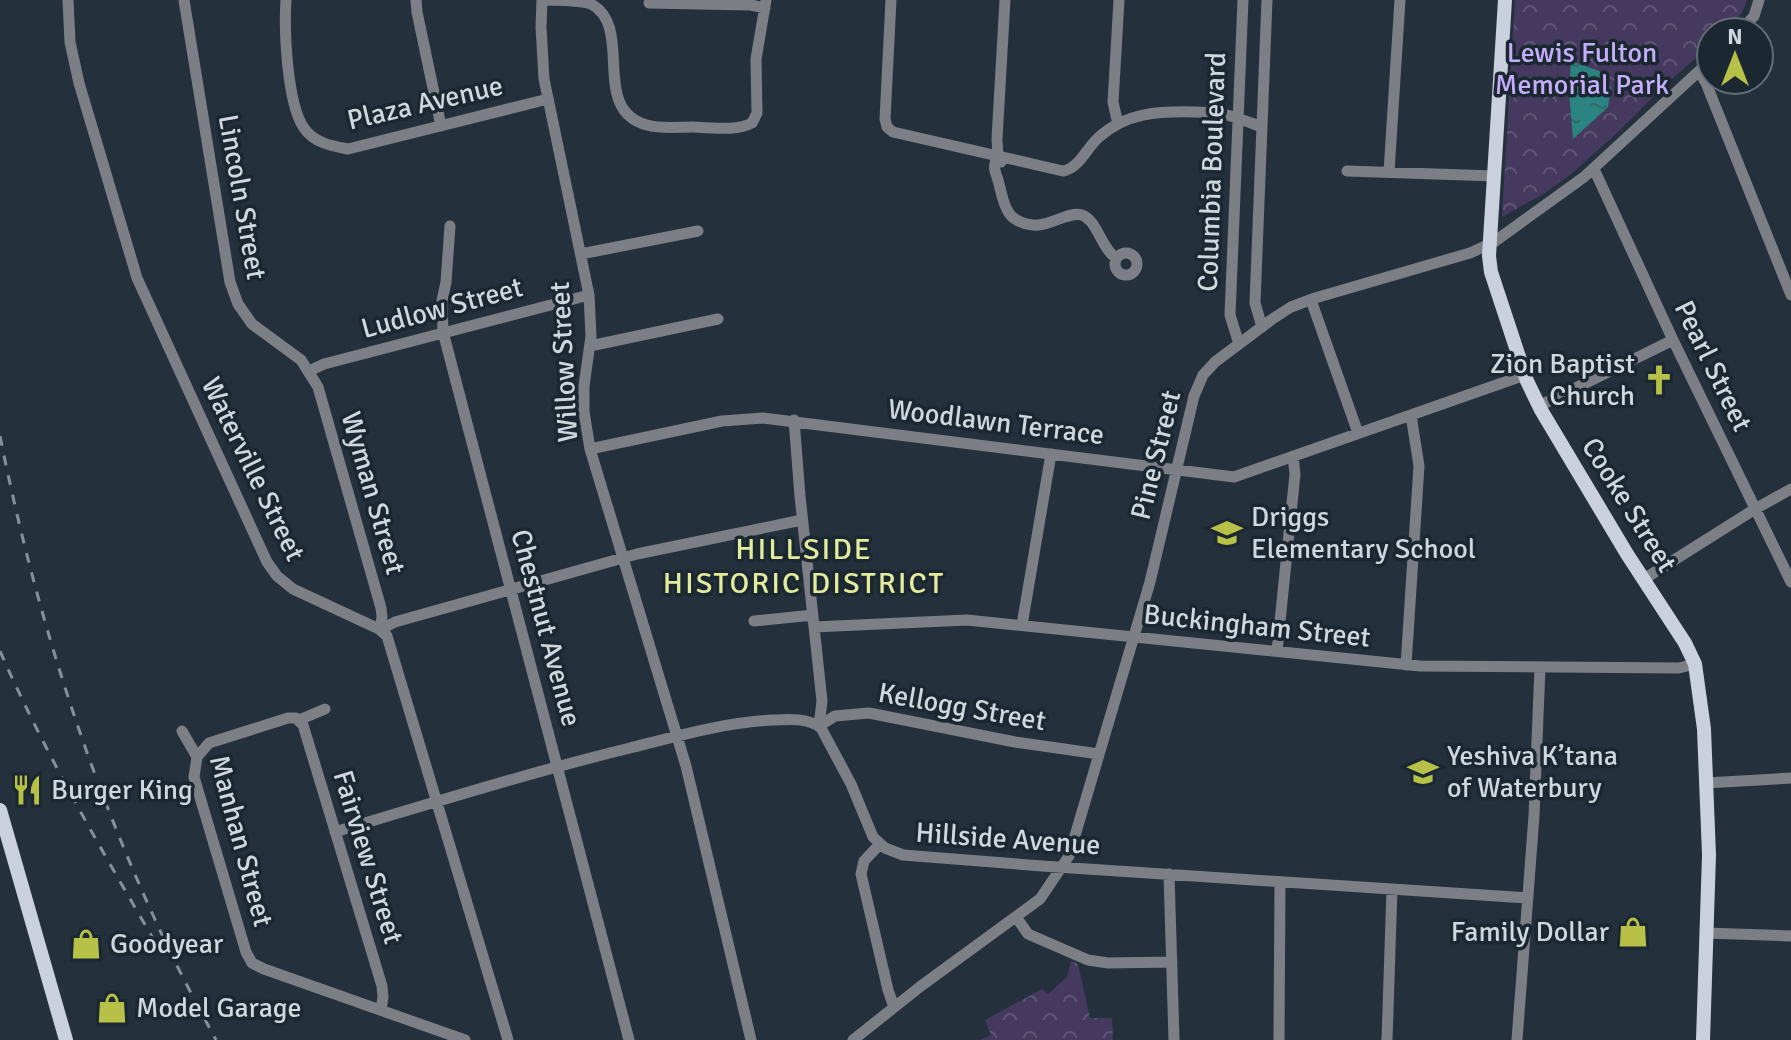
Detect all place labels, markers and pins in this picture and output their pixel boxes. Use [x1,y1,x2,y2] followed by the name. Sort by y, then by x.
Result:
[1490,347,1635,413] place label: Zion Baptist Church
[1642,363,1676,397] church icon: Zion Baptist Church
[1251,500,1476,566] place label: Driggs Elementary School
[1210,516,1244,550] school or university icon: Driggs Elementary School
[1447,739,1618,805] place label: Yeshiva K’tana of Waterbury
[1406,755,1440,789] school or university icon: Yeshiva K’tana of Waterbury
[10,773,44,807] restaurant icon: Burger King
[51,773,193,807] place label: Burger King
[1451,915,1610,949] place label: Family Dollar
[1616,915,1650,949] shop icon: Family Dollar
[69,927,103,961] shop icon: Goodyear
[110,927,224,961] place label: Goodyear
[95,991,129,1025] shop icon: Model Garage
[136,991,302,1025] place label: Model Garage

